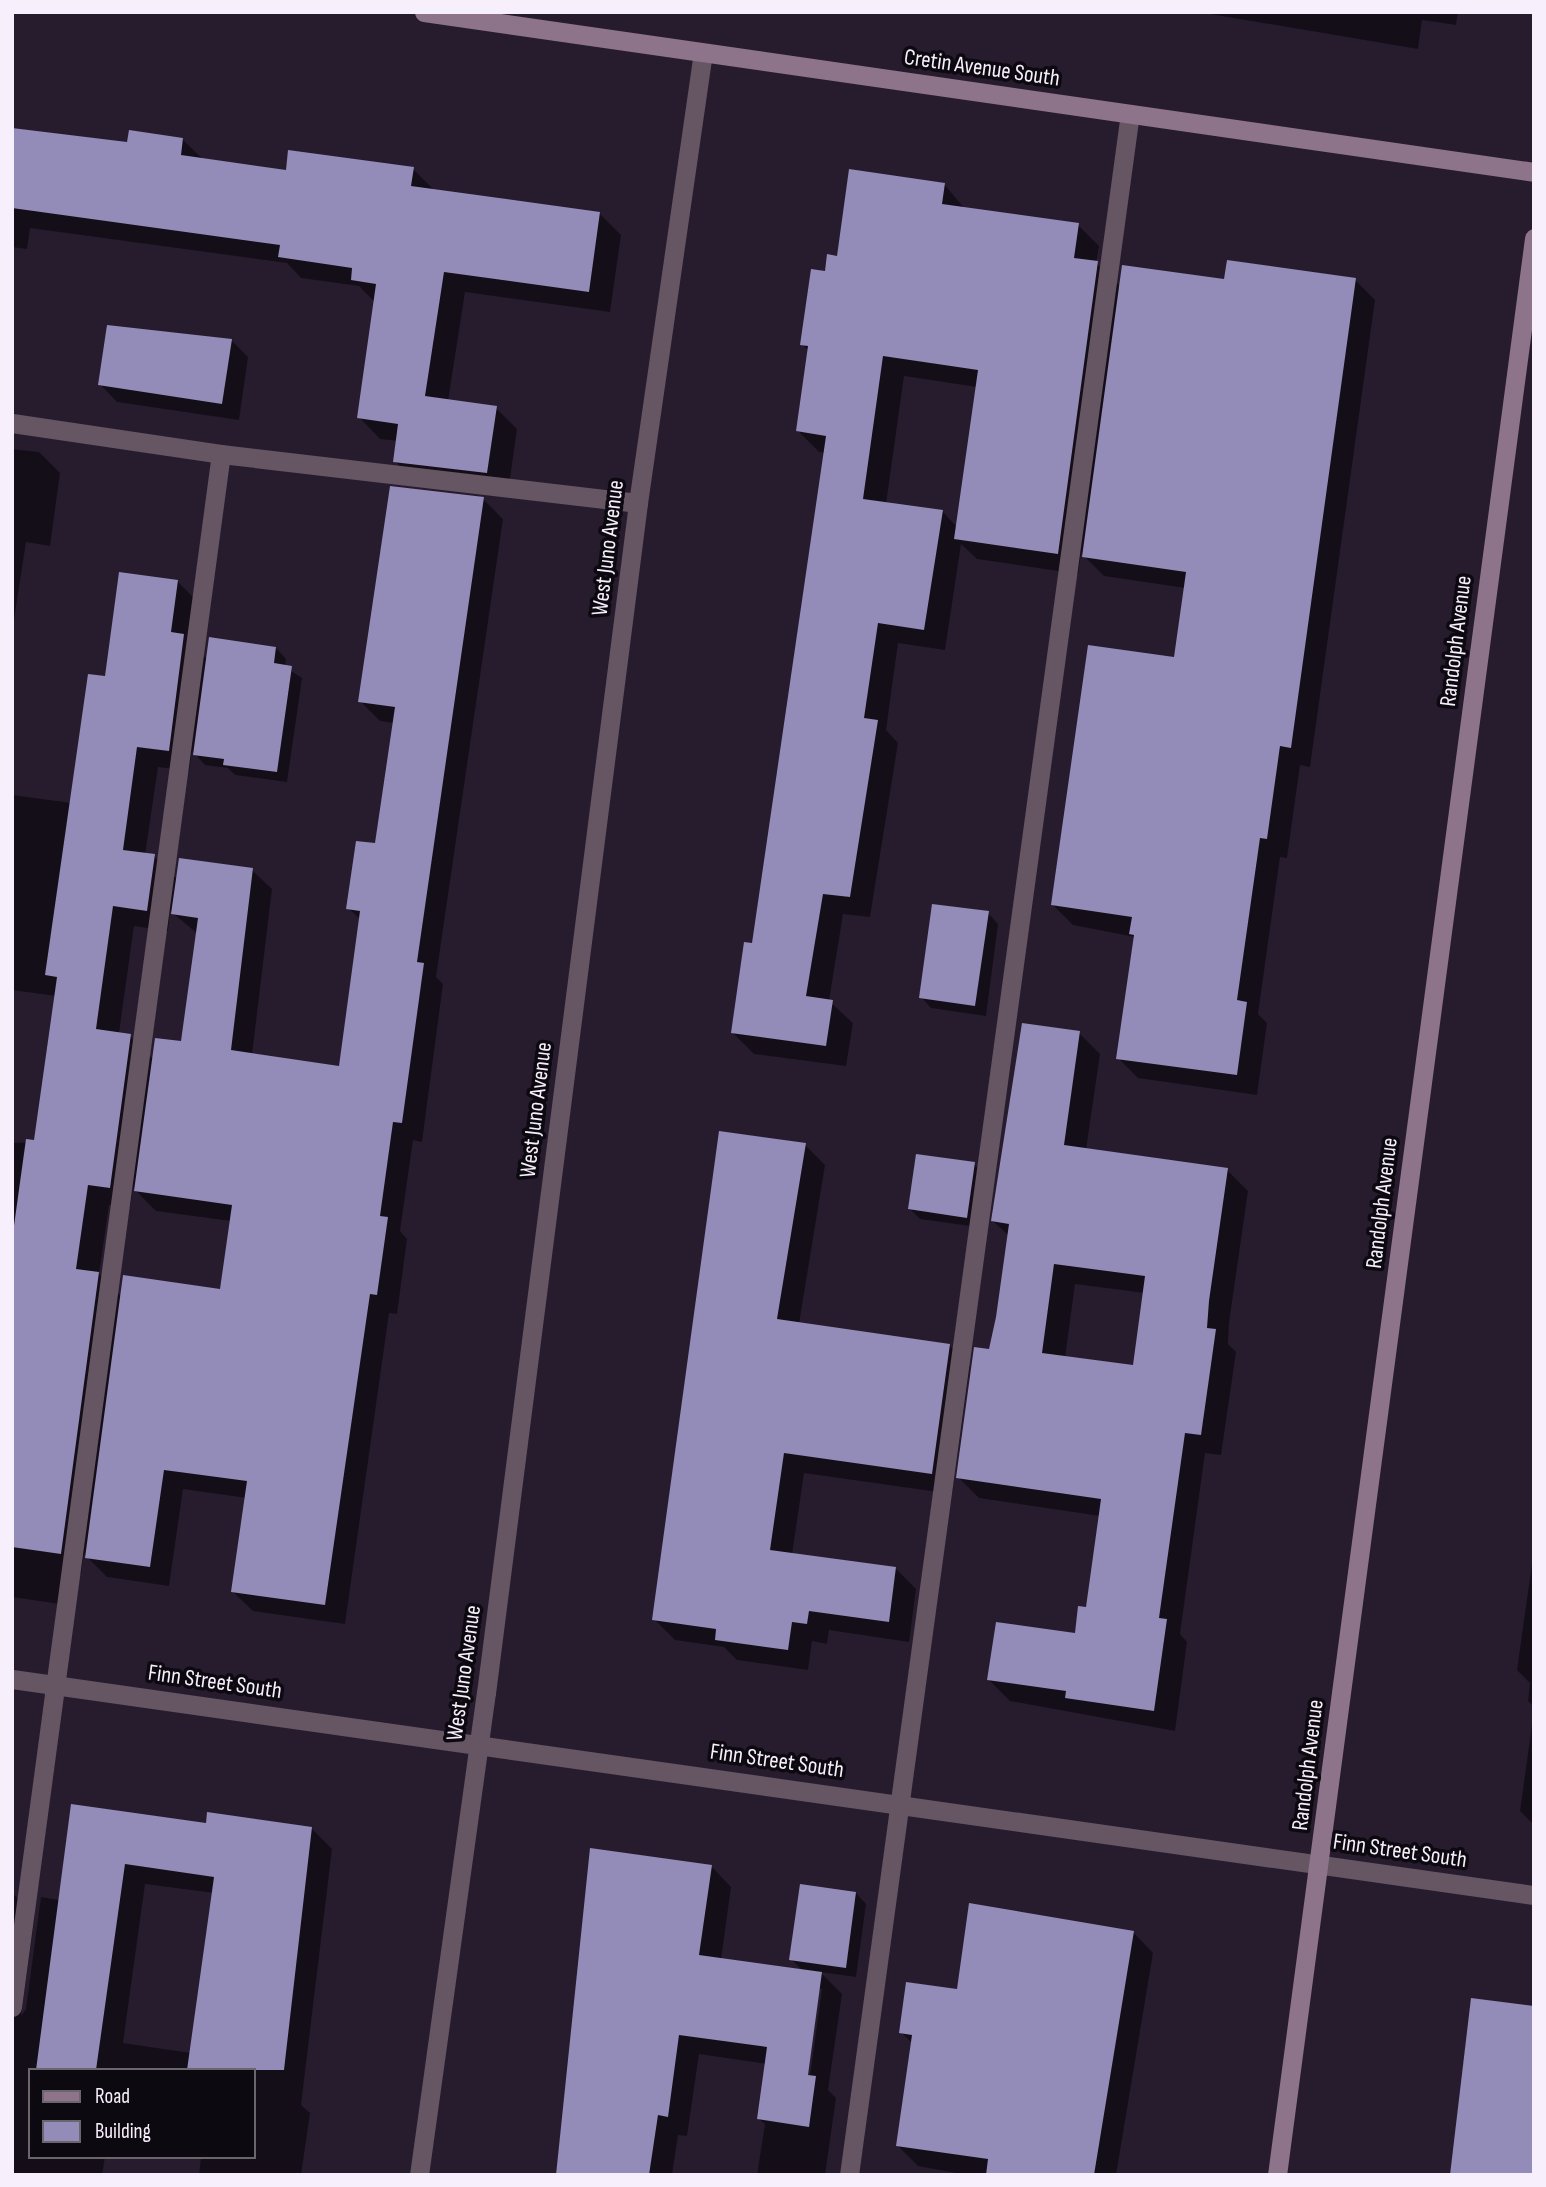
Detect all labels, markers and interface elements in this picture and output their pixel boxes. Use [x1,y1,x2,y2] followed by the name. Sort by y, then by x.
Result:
[902,43,1062,93] street label: Cretin Avenue South
[586,479,630,617] street label: West Juno Avenue
[1434,574,1478,708] street label: Randolph Avenue
[514,1041,558,1179] street label: West Juno Avenue
[1360,1136,1404,1270] street label: Randolph Avenue
[441,1604,487,1742] street label: West Juno Avenue
[146,1659,284,1705] street label: Finn Street South
[1286,1698,1330,1832] street label: Randolph Avenue
[708,1738,846,1784] street label: Finn Street South
[1331,1828,1469,1874] street label: Finn Street South
[28,2068,256,2159] legend
[95,2084,130,2109] text: Road
[95,2119,151,2144] text: Building

